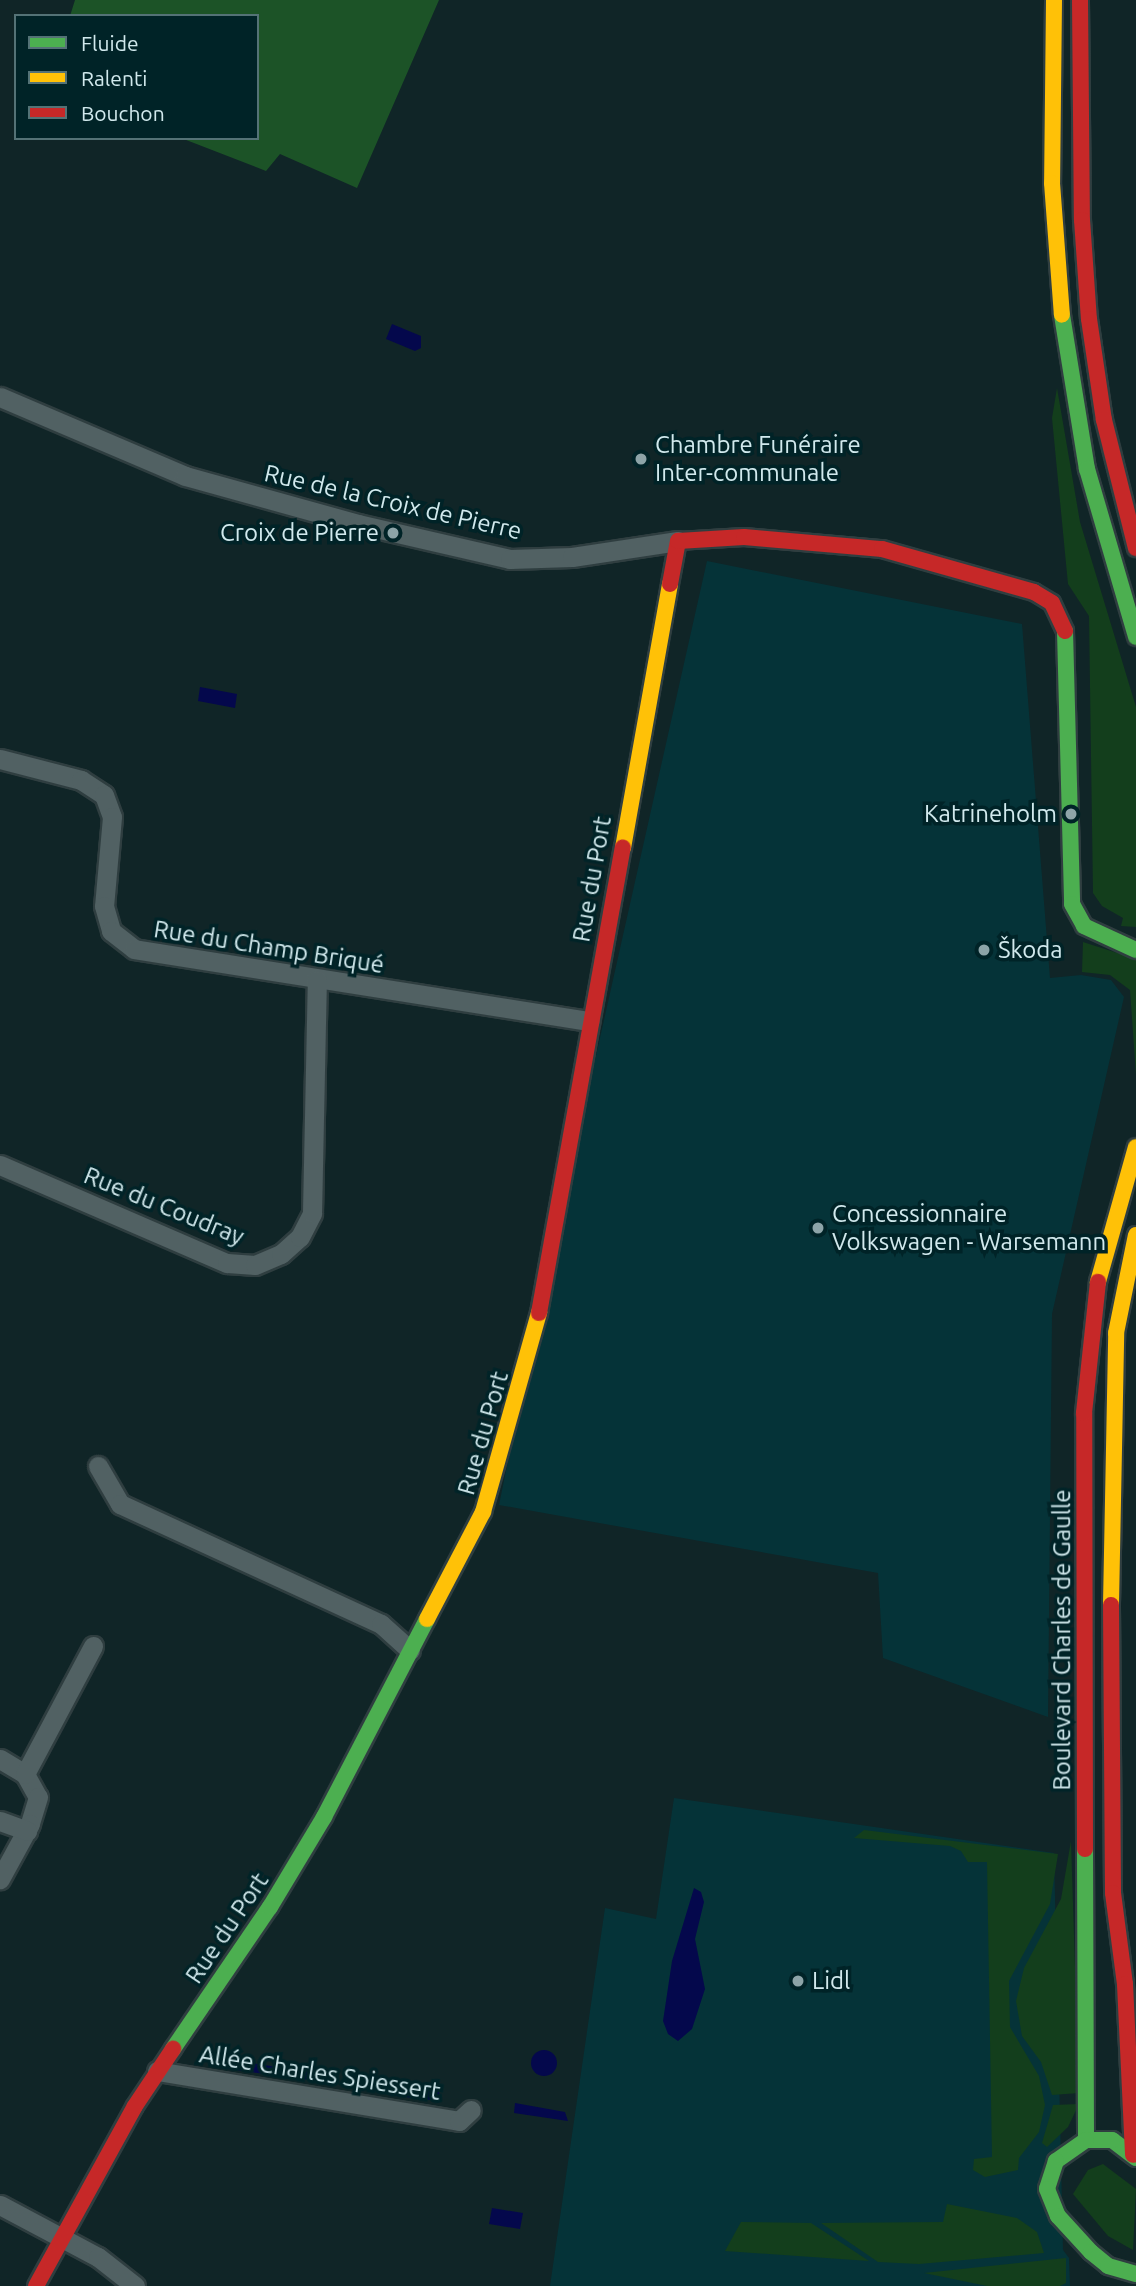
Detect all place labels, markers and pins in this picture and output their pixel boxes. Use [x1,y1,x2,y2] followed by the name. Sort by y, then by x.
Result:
[655,431,861,487] place label: Chambre Funéraire Inter-communale
[633,451,649,467] marker: Chambre Funéraire Inter-communale
[220,519,379,547] place label: Croix de Pierre
[385,525,401,541] marker: Croix de Pierre
[924,800,1057,828] place label: Katrineholm
[1063,806,1079,822] marker: Katrineholm
[998,936,1063,964] place label: Škoda
[976,942,992,958] marker: Škoda
[832,1200,1106,1256] place label: Concessionnaire Volkswagen - Warsemann
[810,1220,826,1236] marker: Concessionnaire Volkswagen - Warsemann
[812,1967,850,1995] place label: Lidl
[790,1973,806,1989] marker: Lidl

